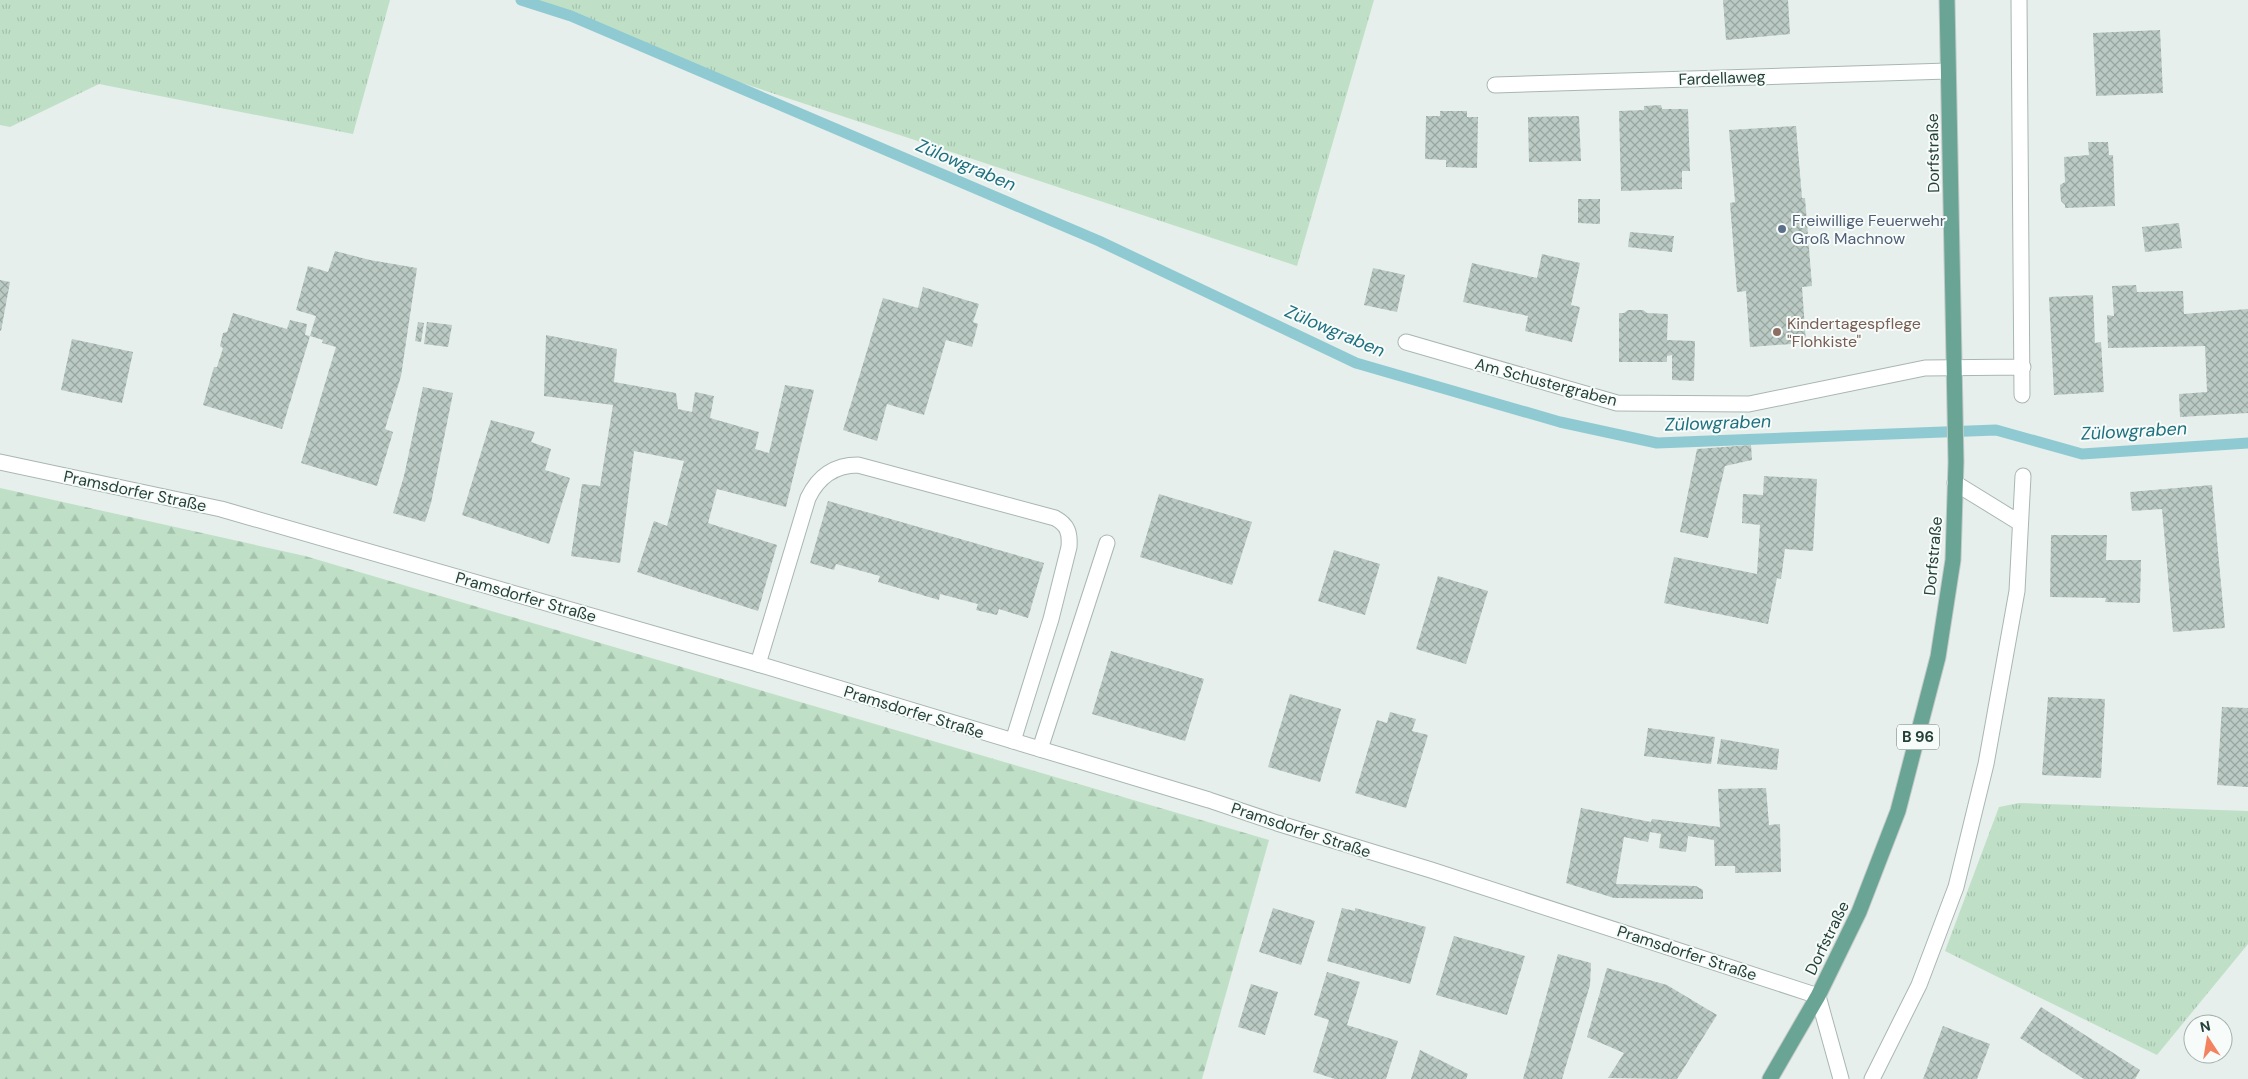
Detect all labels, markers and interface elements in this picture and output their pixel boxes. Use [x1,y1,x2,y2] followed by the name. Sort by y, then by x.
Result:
[1678,66,1766,90] street label: Fardellaweg
[1922,113,1944,193] street label: Dorfstraße
[912,133,1020,197] water label: Zülowgraben
[1792,210,1946,249] place label: Freiwillige Feuerwehr Groß Machnow
[1776,223,1788,235] marker: Freiwillige Feuerwehr Groß Machnow
[1281,299,1389,363] water label: Zülowgraben
[1787,313,1921,352] place label: Kindertagespflege "Flohkiste"
[1771,326,1783,338] marker: Kindertagespflege "Flohkiste"
[1473,353,1619,411] street label: Am Schustergraben
[1664,409,1772,437] water label: Zülowgraben
[2080,416,2188,446] water label: Zülowgraben
[62,466,208,516] street label: Pramsdorfer Straße
[1919,515,1947,597] street label: Dorfstraße
[453,567,599,627] street label: Pramsdorfer Straße
[841,681,987,743] street label: Pramsdorfer Straße
[1897,724,1939,750] road number: B 96
[1228,798,1374,862] street label: Pramsdorfer Straße
[1800,898,1854,978] street label: Dorfstraße
[1614,921,1760,985] street label: Pramsdorfer Straße
[2183,1014,2233,1064] north arrow
[2198,1016,2212,1036] text: N

